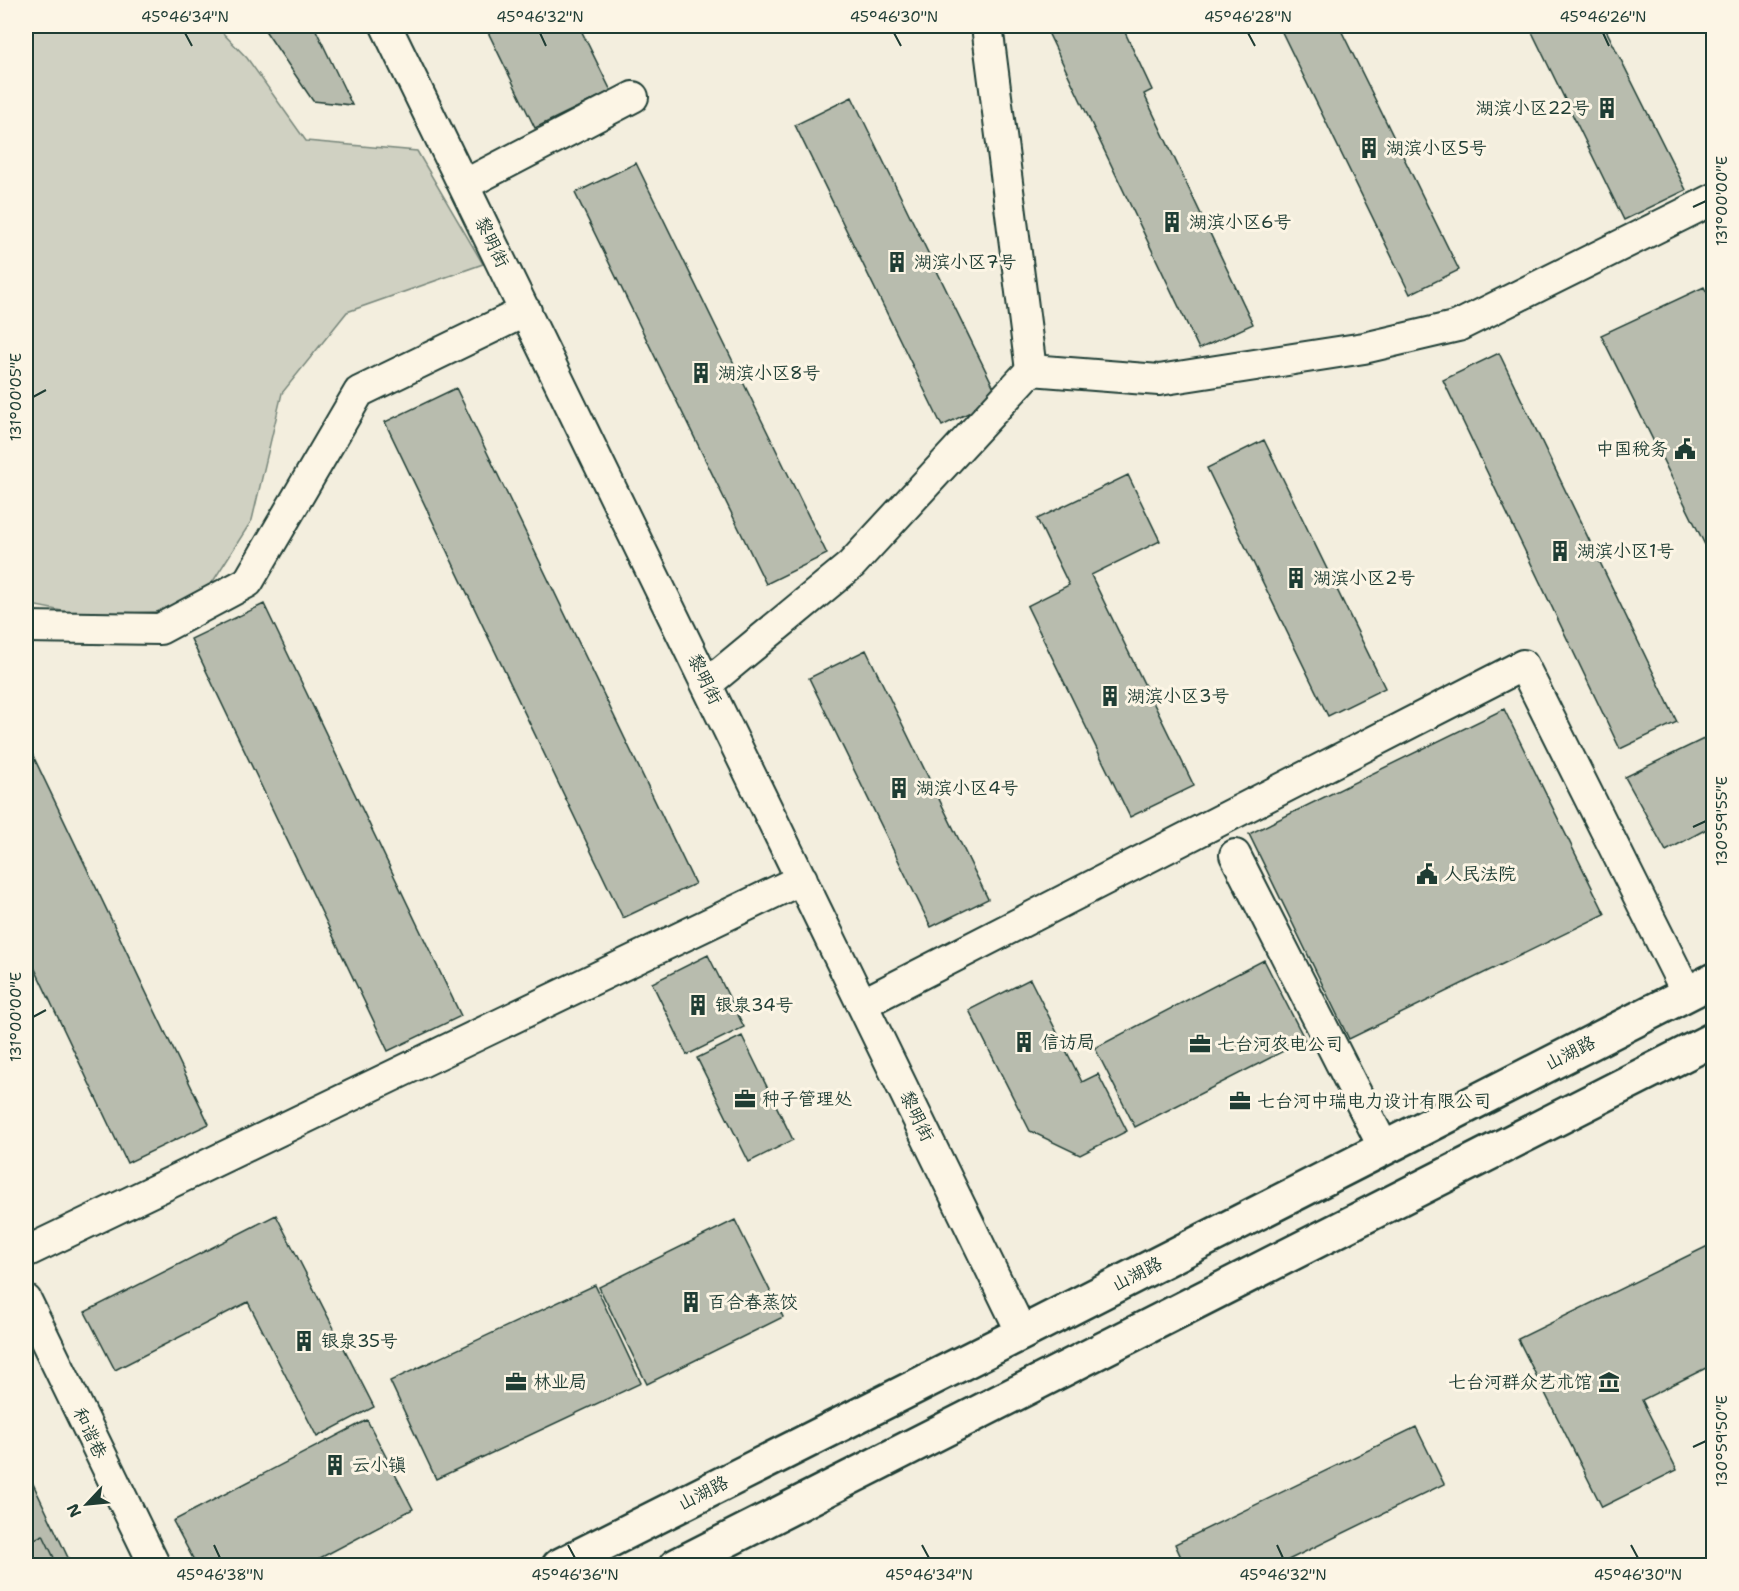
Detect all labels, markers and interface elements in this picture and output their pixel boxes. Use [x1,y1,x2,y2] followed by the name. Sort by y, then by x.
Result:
[141,7,229,27] text: 45°46'34"N
[496,7,584,27] text: 45°46'32"N
[850,7,938,27] text: 45°46'30"N
[1204,7,1292,27] text: 45°46'28"N
[1559,7,1647,27] text: 45°46'26"N
[1476,96,1590,120] place label: 湖滨小区22号
[1595,96,1619,120] building icon: 湖滨小区22号
[1357,136,1381,160] building icon: 湖滨小区5号
[1386,136,1487,160] place label: 湖滨小区5号
[1712,156,1732,246] text: 131°00'00"E
[1160,210,1184,234] building icon: 湖滨小区6号
[1189,210,1292,234] place label: 湖滨小区6号
[469,212,515,272] street label: 黎明街
[885,250,909,274] building icon: 湖滨小区7号
[914,250,1017,274] place label: 湖滨小区7号
[6,353,26,441] text: 131°00'05"E
[689,361,713,385] building icon: 湖滨小区8号
[718,361,821,385] place label: 湖滨小区8号
[1596,437,1668,461] place label: 中国税务
[1673,437,1697,461] public building icon: 中国税务
[1548,539,1572,563] building icon: 湖滨小区1号
[1577,539,1675,563] place label: 湖滨小区1号
[1284,566,1308,590] building icon: 湖滨小区2号
[1313,566,1416,590] place label: 湖滨小区2号
[682,649,728,709] street label: 黎明街
[1098,684,1122,708] building icon: 湖滨小区3号
[1127,684,1230,708] place label: 湖滨小区3号
[887,776,911,800] building icon: 湖滨小区4号
[916,776,1019,800] place label: 湖滨小区4号
[1712,776,1732,866] text: 130°59'55"E
[1415,862,1439,886] public building icon: 人民法院
[1444,862,1516,886] place label: 人民法院
[6,972,26,1062] text: 131°00'00"E
[686,993,710,1017] building icon: 银泉34号
[715,993,794,1017] place label: 银泉34号
[1012,1030,1036,1054] building icon: 信访局
[1041,1030,1095,1054] place label: 信访局
[1540,1030,1600,1076] street label: 山湖路
[1188,1032,1212,1056] office icon: 七台河农电公司
[1217,1032,1343,1056] place label: 七台河农电公司
[894,1086,940,1146] street label: 黎明街
[733,1087,757,1111] office icon: 种子管理处
[762,1087,852,1111] place label: 种子管理处
[1228,1089,1252,1113] office icon: 七台河中瑞电力设计有限公司
[1257,1089,1491,1113] place label: 七台河中瑞电力设计有限公司
[1107,1251,1167,1297] street label: 山湖路
[679,1290,703,1314] building icon: 百合春蒸饺
[708,1290,798,1314] place label: 百合春蒸饺
[292,1329,316,1353] building icon: 银泉35号
[321,1329,398,1353] place label: 银泉35号
[504,1370,528,1394] office icon: 林业局
[533,1370,587,1394] place label: 林业局
[1448,1370,1592,1394] place label: 七台河群众艺术馆
[1597,1370,1621,1394] museum icon: 七台河群众艺术馆
[1712,1395,1732,1487] text: 130°59'50"E
[67,1403,113,1463] street label: 和谐巷
[323,1453,347,1477] building icon: 云小镇
[352,1453,406,1477] place label: 云小镇
[673,1470,733,1516] street label: 山湖路
[57,1474,117,1534] north arrow
[62,1500,86,1521] text: N
[176,1565,264,1585] text: 45°46'38"N
[531,1565,619,1585] text: 45°46'36"N
[885,1565,973,1585] text: 45°46'34"N
[1239,1565,1327,1585] text: 45°46'32"N
[1594,1565,1682,1585] text: 45°46'30"N

